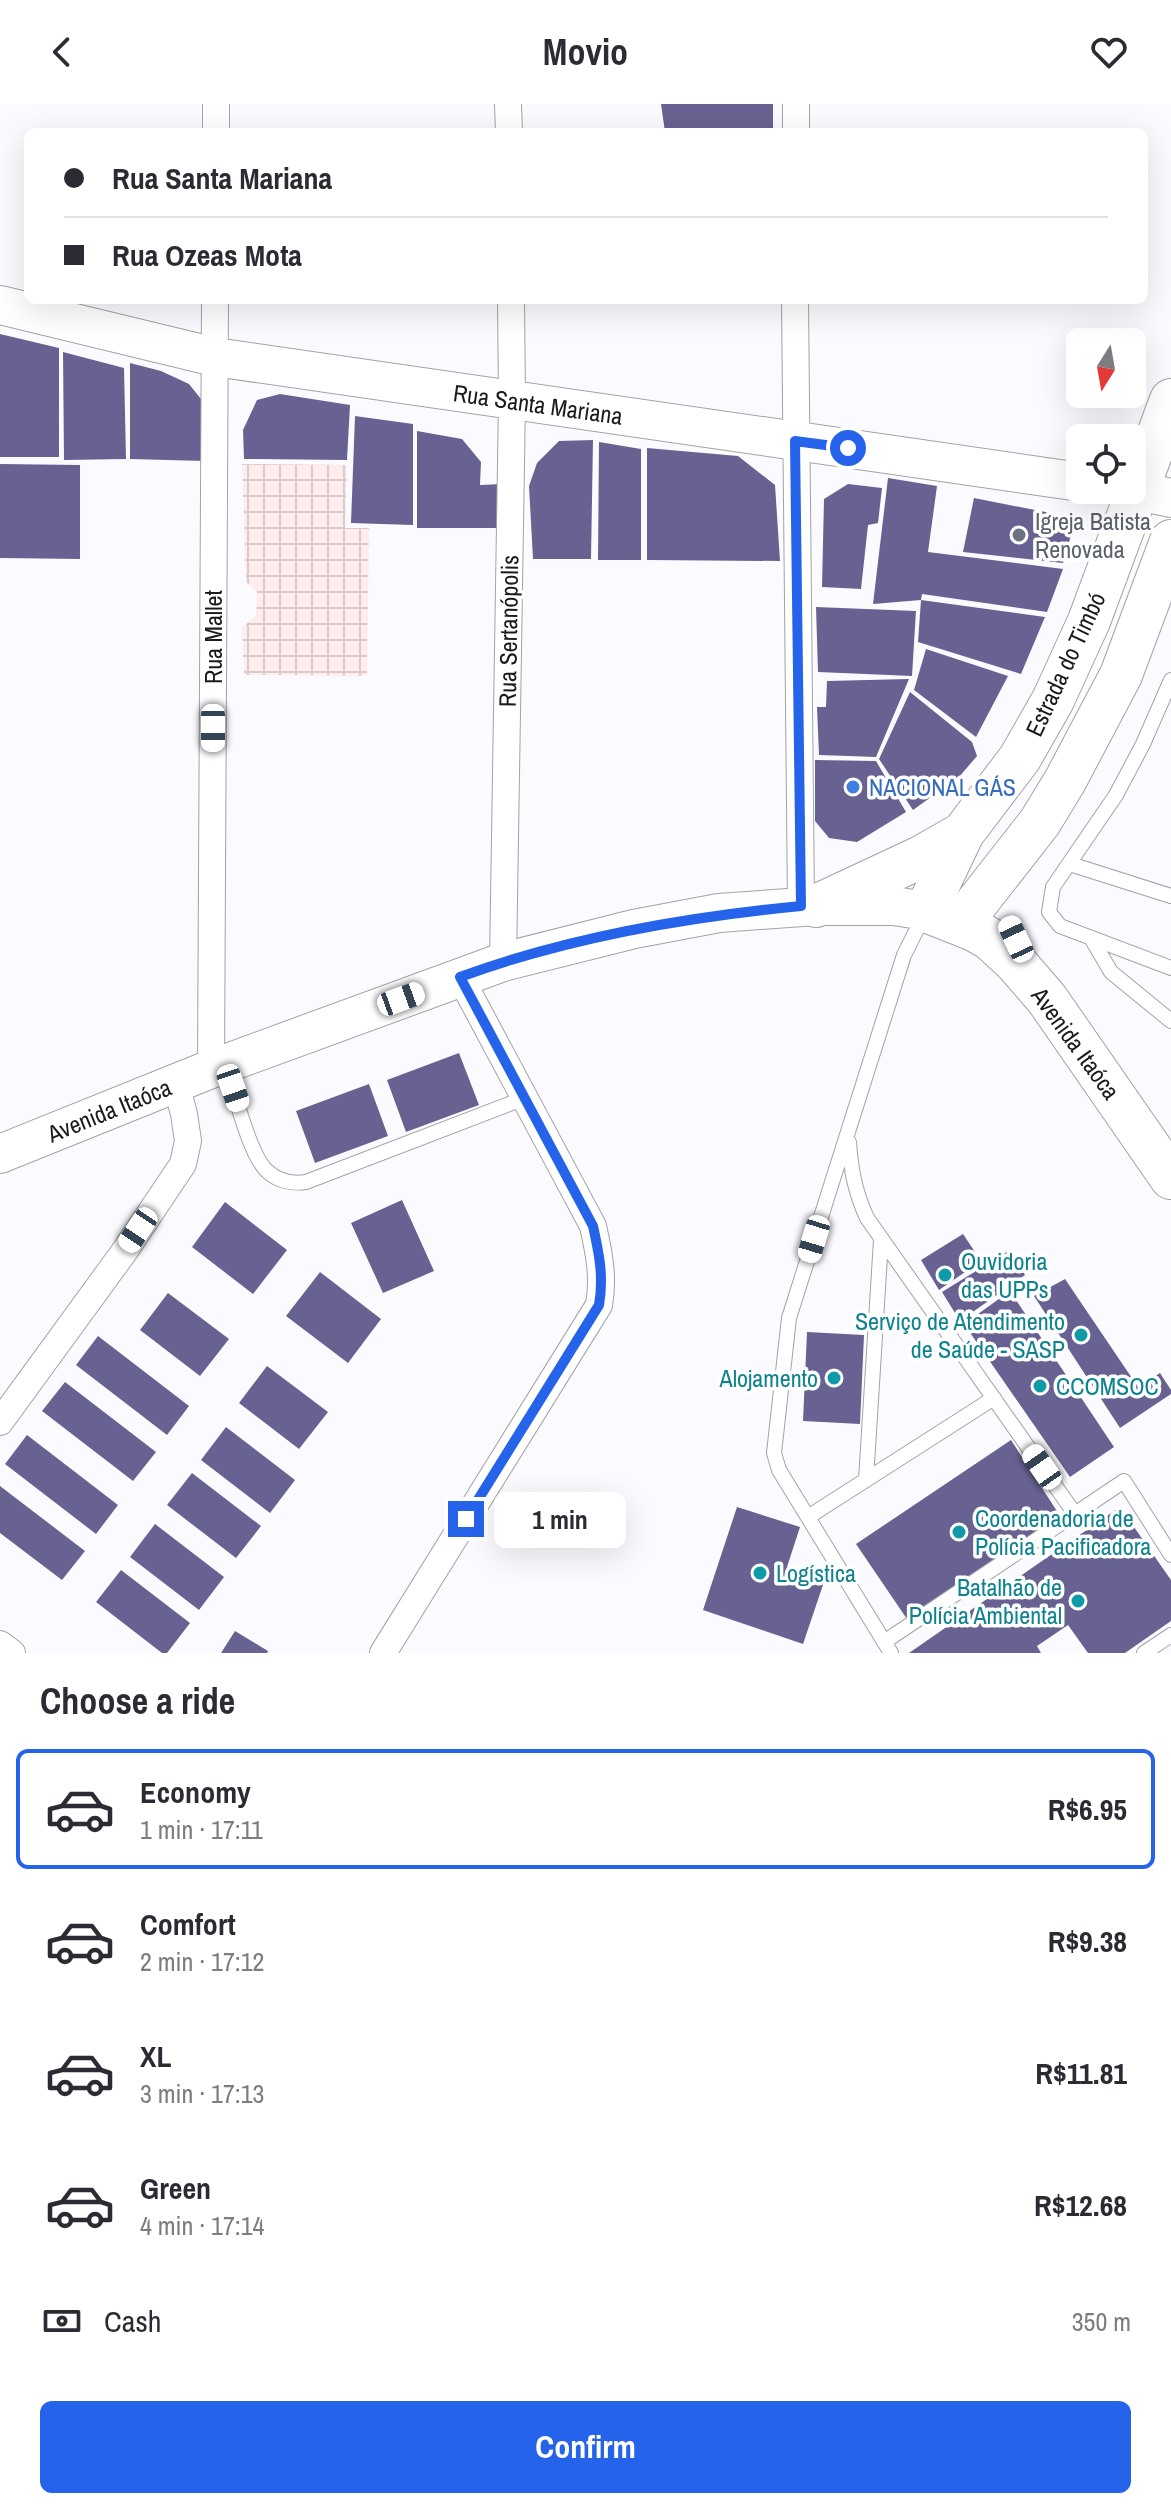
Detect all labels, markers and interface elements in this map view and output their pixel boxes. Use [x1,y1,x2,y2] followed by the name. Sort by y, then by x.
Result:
[543,28,628,76] text: Movio
[40,30,84,74] icon: back
[1087,30,1131,74] icon: heart
[112,158,332,198] text: Rua Santa Mariana
[112,235,302,275] text: Rua Ozeas Mota
[1066,328,1146,408] north arrow
[1066,328,1146,504] map controls
[451,376,625,432] street label: Rua Santa Mariana
[1066,424,1146,504] button: locate
[830,430,866,466] route start
[1035,505,1151,565] place label: Igreja Batista Renovada
[1010,526,1028,544] marker: Igreja Batista Renovada
[491,555,525,707] street label: Rua Sertanópolis
[1018,587,1112,741] street label: Estrada do Timbó
[197,589,229,684] street label: Rua Mallet
[201,704,225,752] car
[869,771,1016,803] place label: NACIONAL GÁS
[844,778,862,796] marker: NACIONAL GÁS
[995,912,1037,966] car
[374,980,428,1018] car
[1024,980,1127,1105] street label: Avenida Itaóca
[214,1061,252,1115] car
[41,1071,176,1150] street label: Avenida Itaóca
[115,1203,161,1257] car
[796,1213,832,1265] car
[961,1245,1049,1305] place label: Ouvidoria das UPPs
[936,1266,954,1284] marker: Ouvidoria das UPPs
[855,1305,1065,1365] place label: Serviço de Atendimento de Saúde - SASP
[1072,1326,1090,1344] marker: Serviço de Atendimento de Saúde - SASP
[719,1362,818,1394] place label: Alojamento
[825,1369,843,1387] marker: Alojamento
[1056,1370,1159,1402] place label: CCOMSOC
[1031,1377,1049,1395] marker: CCOMSOC
[1018,1440,1066,1494] car
[494,1491,626,1547] callout: 1 min
[448,1501,484,1537] route end
[532,1502,588,1537] text: 1 min
[975,1502,1151,1562] place label: Coordenadoria de Polícia Pacificadora
[950,1523,968,1541] marker: Coordenadoria de Polícia Pacificadora
[776,1557,856,1589] place label: Logística
[751,1564,769,1582] marker: Logística
[909,1571,1062,1631] place label: Batalhão de Polícia Ambiental
[1069,1592,1087,1610] marker: Batalhão de Polícia Ambiental
[40,1677,235,1725] text: Choose a ride
[140,1772,251,1812] text: Economy
[44,1773,116,1845] icon: car
[1048,1789,1127,1829] text: R$6.95
[140,1812,263,1847] text: 1 min · 17:11
[140,1904,236,1944] text: Comfort
[44,1905,116,1977] icon: car
[1048,1921,1127,1961] text: R$9.38
[140,1944,264,1979] text: 2 min · 17:12
[140,2036,171,2076] text: XL
[44,2037,116,2109] icon: car
[1035,2053,1127,2093] text: R$11.81
[140,2076,264,2111] text: 3 min · 17:13
[140,2168,211,2208] text: Green
[44,2169,116,2241] icon: car
[1034,2185,1127,2225] text: R$12.68
[140,2208,264,2243] text: 4 min · 17:14
[40,2299,84,2343] icon: cash
[104,2301,161,2341] text: Cash
[1072,2304,1131,2339] text: 350 m
[40,2401,1131,2493] button: Confirm

